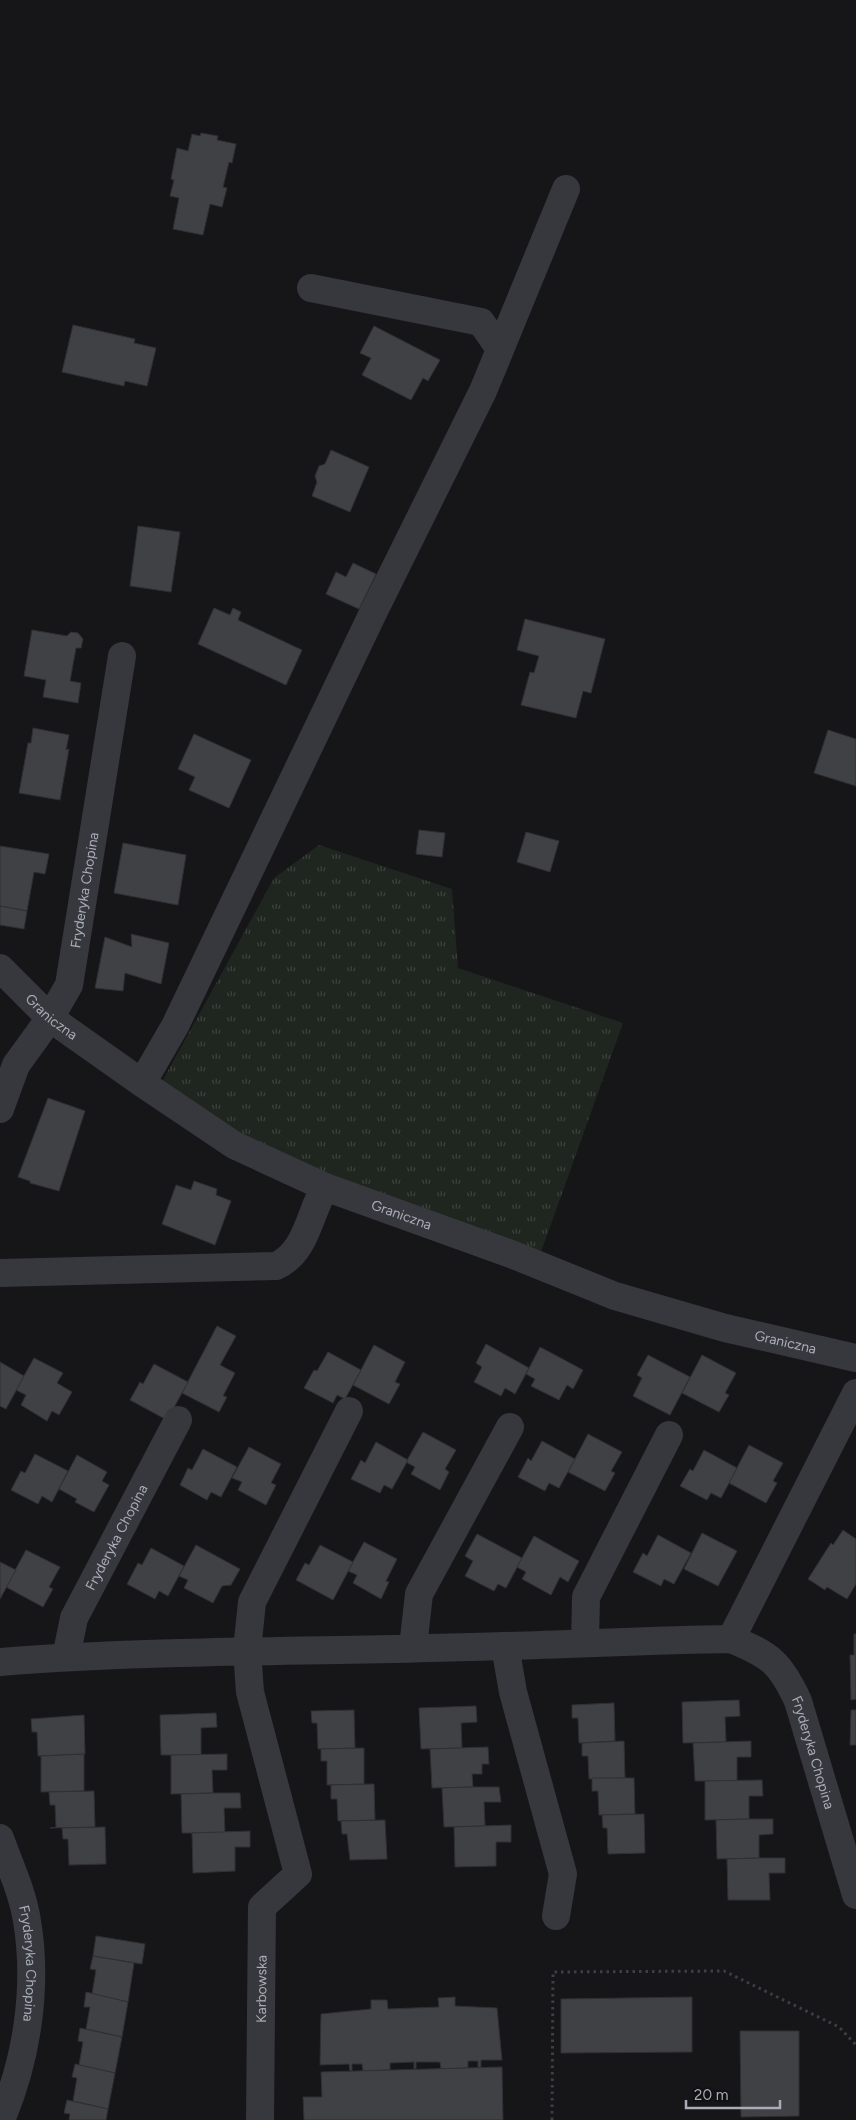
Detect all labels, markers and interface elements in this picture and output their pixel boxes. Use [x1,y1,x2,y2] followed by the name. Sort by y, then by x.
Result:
[67,831,102,949] street label: Fryderyka Chopina
[22,990,81,1043] street label: Graniczna
[369,1196,434,1233] street label: Graniczna
[753,1327,818,1357] street label: Graniczna
[82,1481,151,1593] street label: Fryderyka Chopina
[788,1693,838,1811] street label: Fryderyka Chopina
[16,1903,40,2023] street label: Fryderyka Chopina
[252,1955,270,2023] street label: Karbowska
[686,2078,780,2110] scale bar
[694,2086,728,2104] text: 20 m

